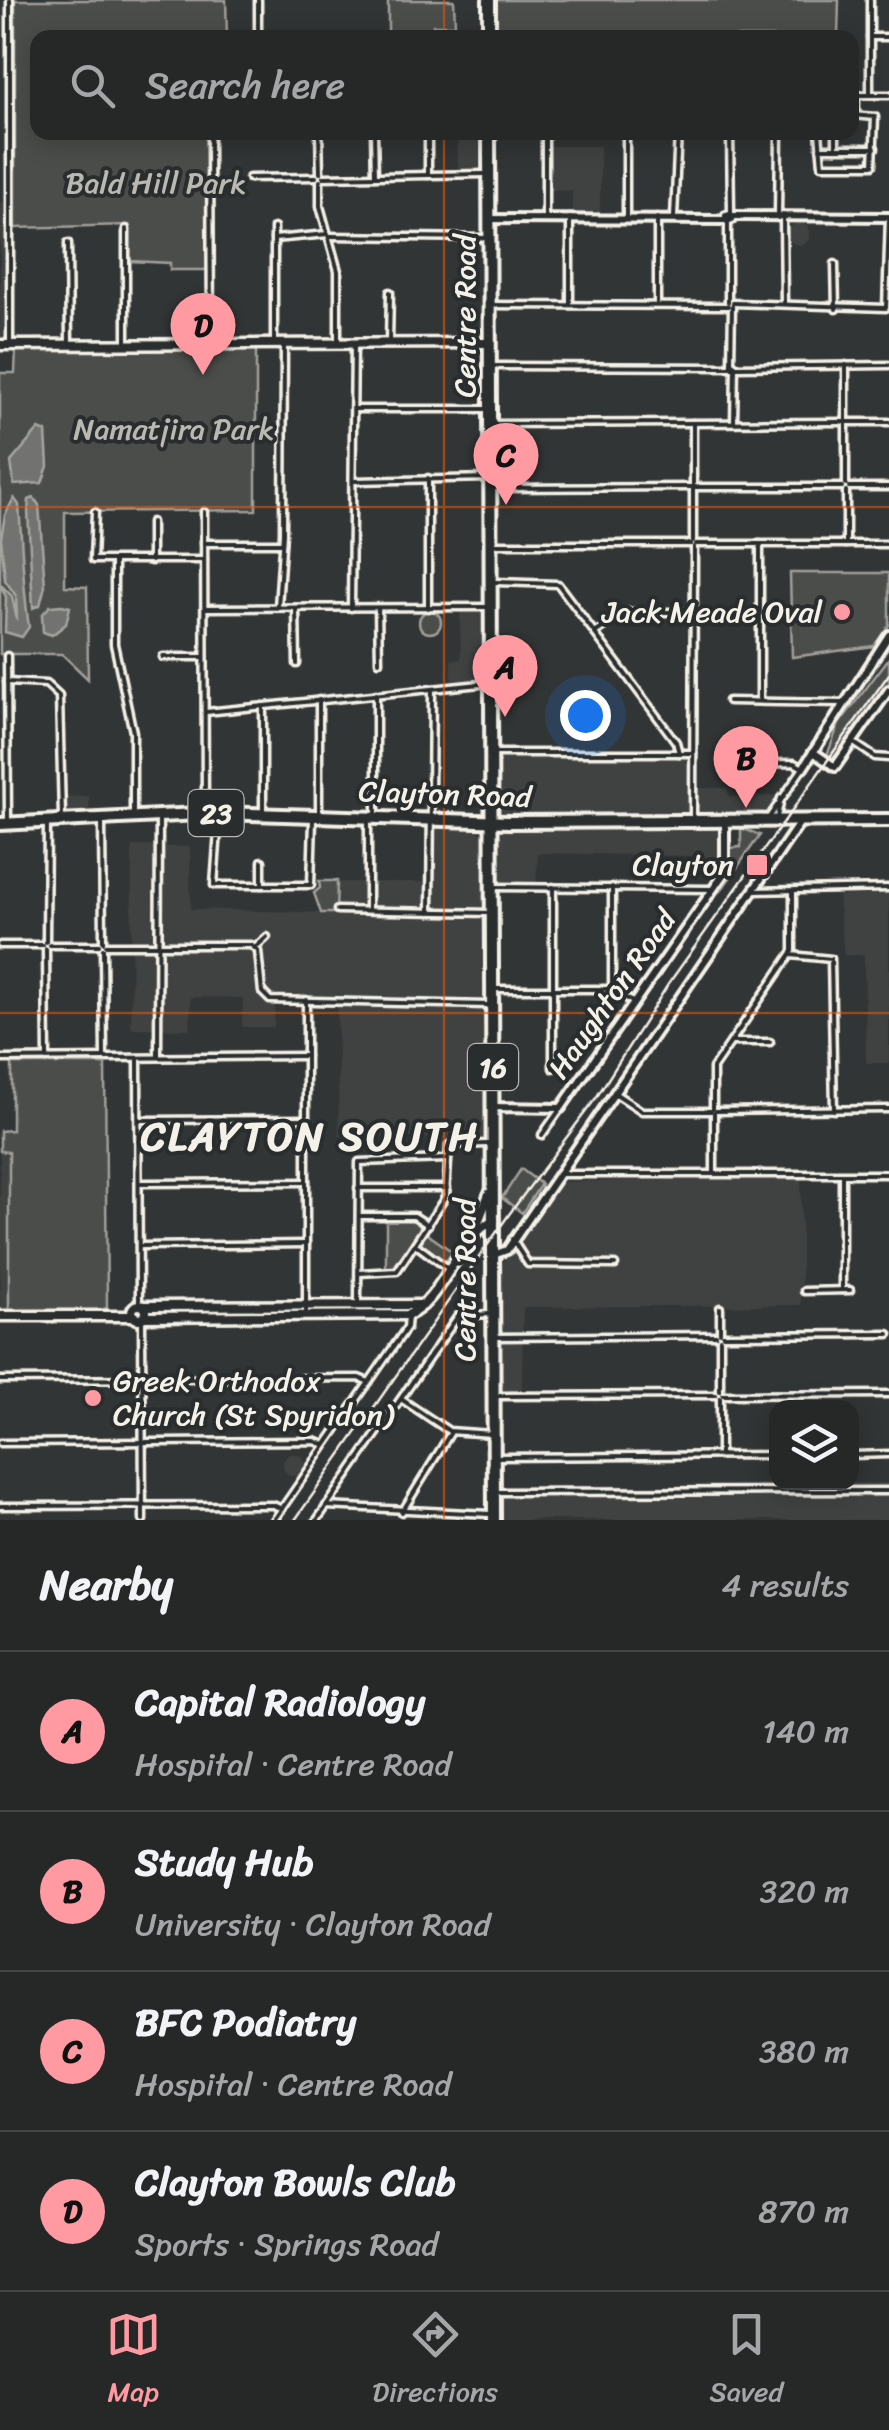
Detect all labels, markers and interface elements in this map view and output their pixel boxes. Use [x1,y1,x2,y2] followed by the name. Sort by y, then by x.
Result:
[30,30,859,140] search box
[145,52,345,119] text: Search here
[65,58,120,113] icon: search
[65,156,247,210] park label: Bald Hill Park
[438,232,492,397] street label: Centre Road
[170,292,236,375] pin: D
[74,402,274,456] park label: Namatjira Park
[474,422,538,505] pin: C
[601,585,823,639] place label: Jack Meade Oval
[831,601,853,623] marker: Jack Meade Oval
[472,634,538,717] pin: A
[560,690,611,741] your location
[714,726,778,808] pin: B
[358,764,535,824] street label: Clayton Road
[188,790,244,836] road number: 23
[633,838,734,892] place label: Clayton
[744,852,770,878] marker: Clayton
[533,895,692,1091] street label: Haughton Road
[468,1044,518,1090] road number: 16
[140,1101,479,1172] district label: CLAYTON SOUTH
[438,1196,492,1361] street label: Centre Road
[113,1354,395,1442] place label: Greek Orthodox Church (St Spyridon)
[82,1387,104,1409] marker: Greek Orthodox Church (St Spyridon)
[769,1400,859,1490] map controls
[769,1400,859,1490] button: layers
[40,1548,173,1622] text: Nearby
[721,1557,849,1614] text: 4 results
[135,1669,425,1736] text: Capital Radiology
[62,1703,83,1760] text: A
[762,1703,849,1760] text: 140 m
[135,1736,451,1793] text: Hospital · Centre Road
[135,1829,313,1896] text: Study Hub
[62,1863,83,1920] text: B
[760,1863,849,1920] text: 320 m
[135,1896,491,1953] text: University · Clayton Road
[135,1989,356,2056] text: BFC Podiatry
[63,2023,82,2080] text: C
[759,2023,849,2080] text: 380 m
[135,2056,451,2113] text: Hospital · Centre Road
[135,2149,456,2216] text: Clayton Bowls Club
[63,2183,82,2240] text: D
[758,2183,849,2240] text: 870 m
[135,2216,438,2273] text: Sports · Springs Road
[106,2307,161,2416] tab: Map
[372,2307,498,2416] tab: Directions
[709,2307,783,2416] tab: Saved

